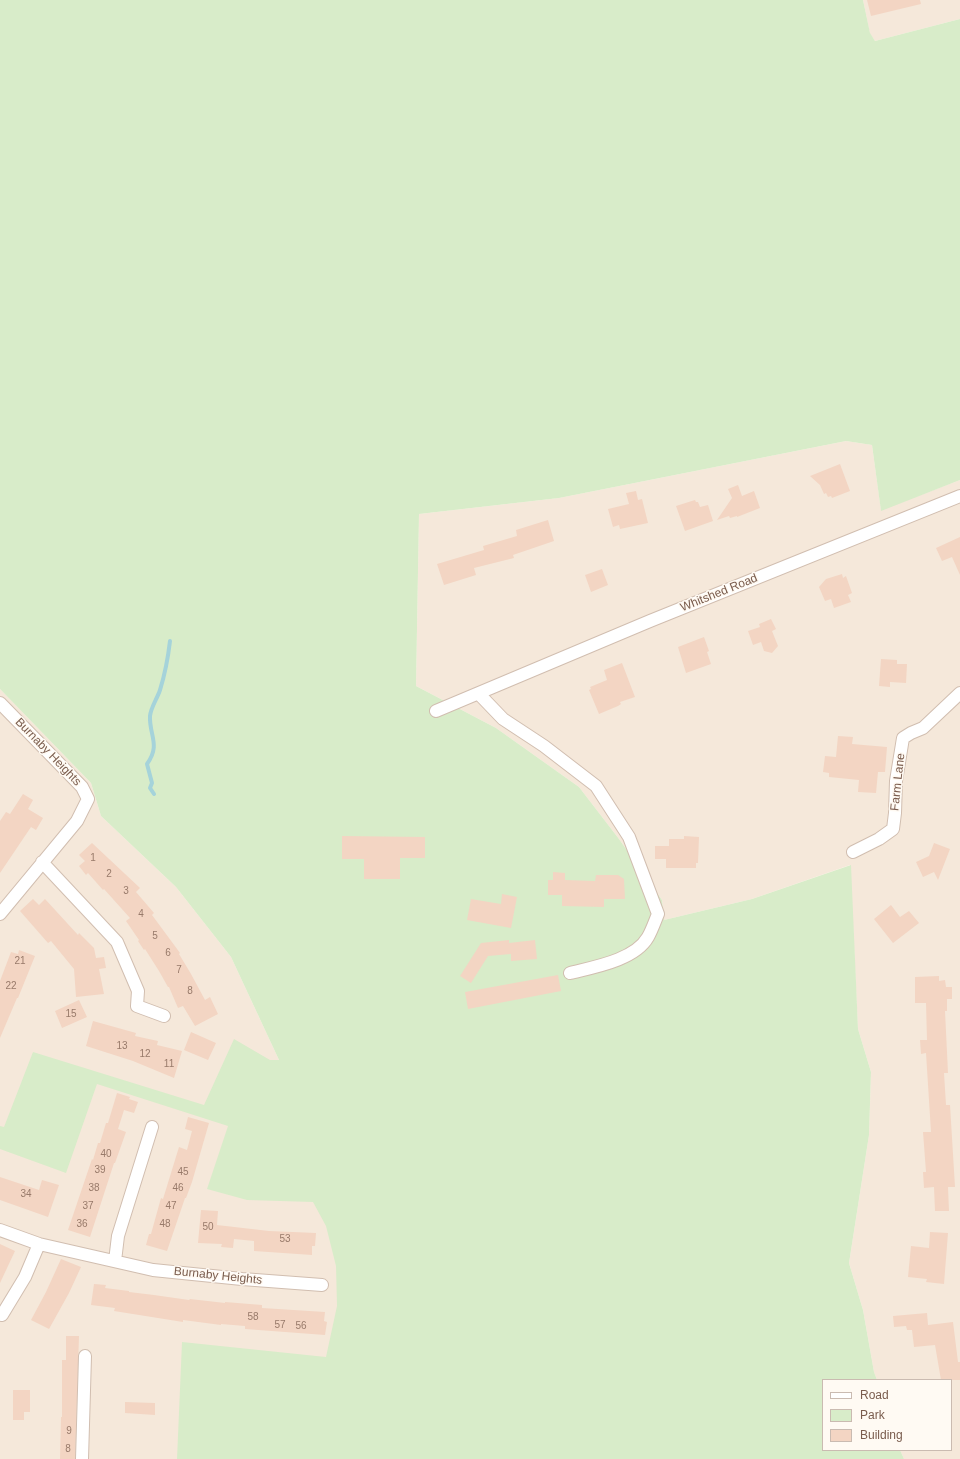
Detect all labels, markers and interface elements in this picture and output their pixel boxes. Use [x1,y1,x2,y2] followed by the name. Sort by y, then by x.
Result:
[678,571,760,615] street label: Whitshed Road
[12,715,84,789] street label: Burnaby Heights
[888,752,908,812] street label: Farm Lane
[90,852,96,864] house number: 1
[106,868,112,880] house number: 2
[123,885,129,897] house number: 3
[138,908,144,920] house number: 4
[152,930,158,942] house number: 5
[165,947,171,959] house number: 6
[14,955,26,967] house number: 21
[176,964,182,976] house number: 7
[5,980,17,992] house number: 22
[187,985,193,997] house number: 8
[65,1008,77,1020] house number: 15
[116,1040,128,1052] house number: 13
[139,1048,151,1060] house number: 12
[164,1058,174,1070] house number: 11
[100,1148,112,1160] house number: 40
[94,1164,106,1176] house number: 39
[177,1166,189,1178] house number: 45
[88,1182,100,1194] house number: 38
[172,1182,184,1194] house number: 46
[20,1188,32,1200] house number: 34
[82,1200,94,1212] house number: 37
[165,1200,177,1212] house number: 47
[76,1218,88,1230] house number: 36
[159,1218,171,1230] house number: 48
[202,1221,214,1233] house number: 50
[279,1233,291,1245] house number: 53
[173,1264,263,1288] street label: Burnaby Heights
[247,1311,259,1323] house number: 58
[274,1319,286,1331] house number: 57
[295,1320,307,1332] house number: 56
[822,1379,952,1451] legend
[860,1388,889,1402] text: Road
[860,1408,885,1422] text: Park
[66,1425,72,1437] house number: 9
[860,1428,903,1442] text: Building
[65,1443,71,1455] house number: 8

